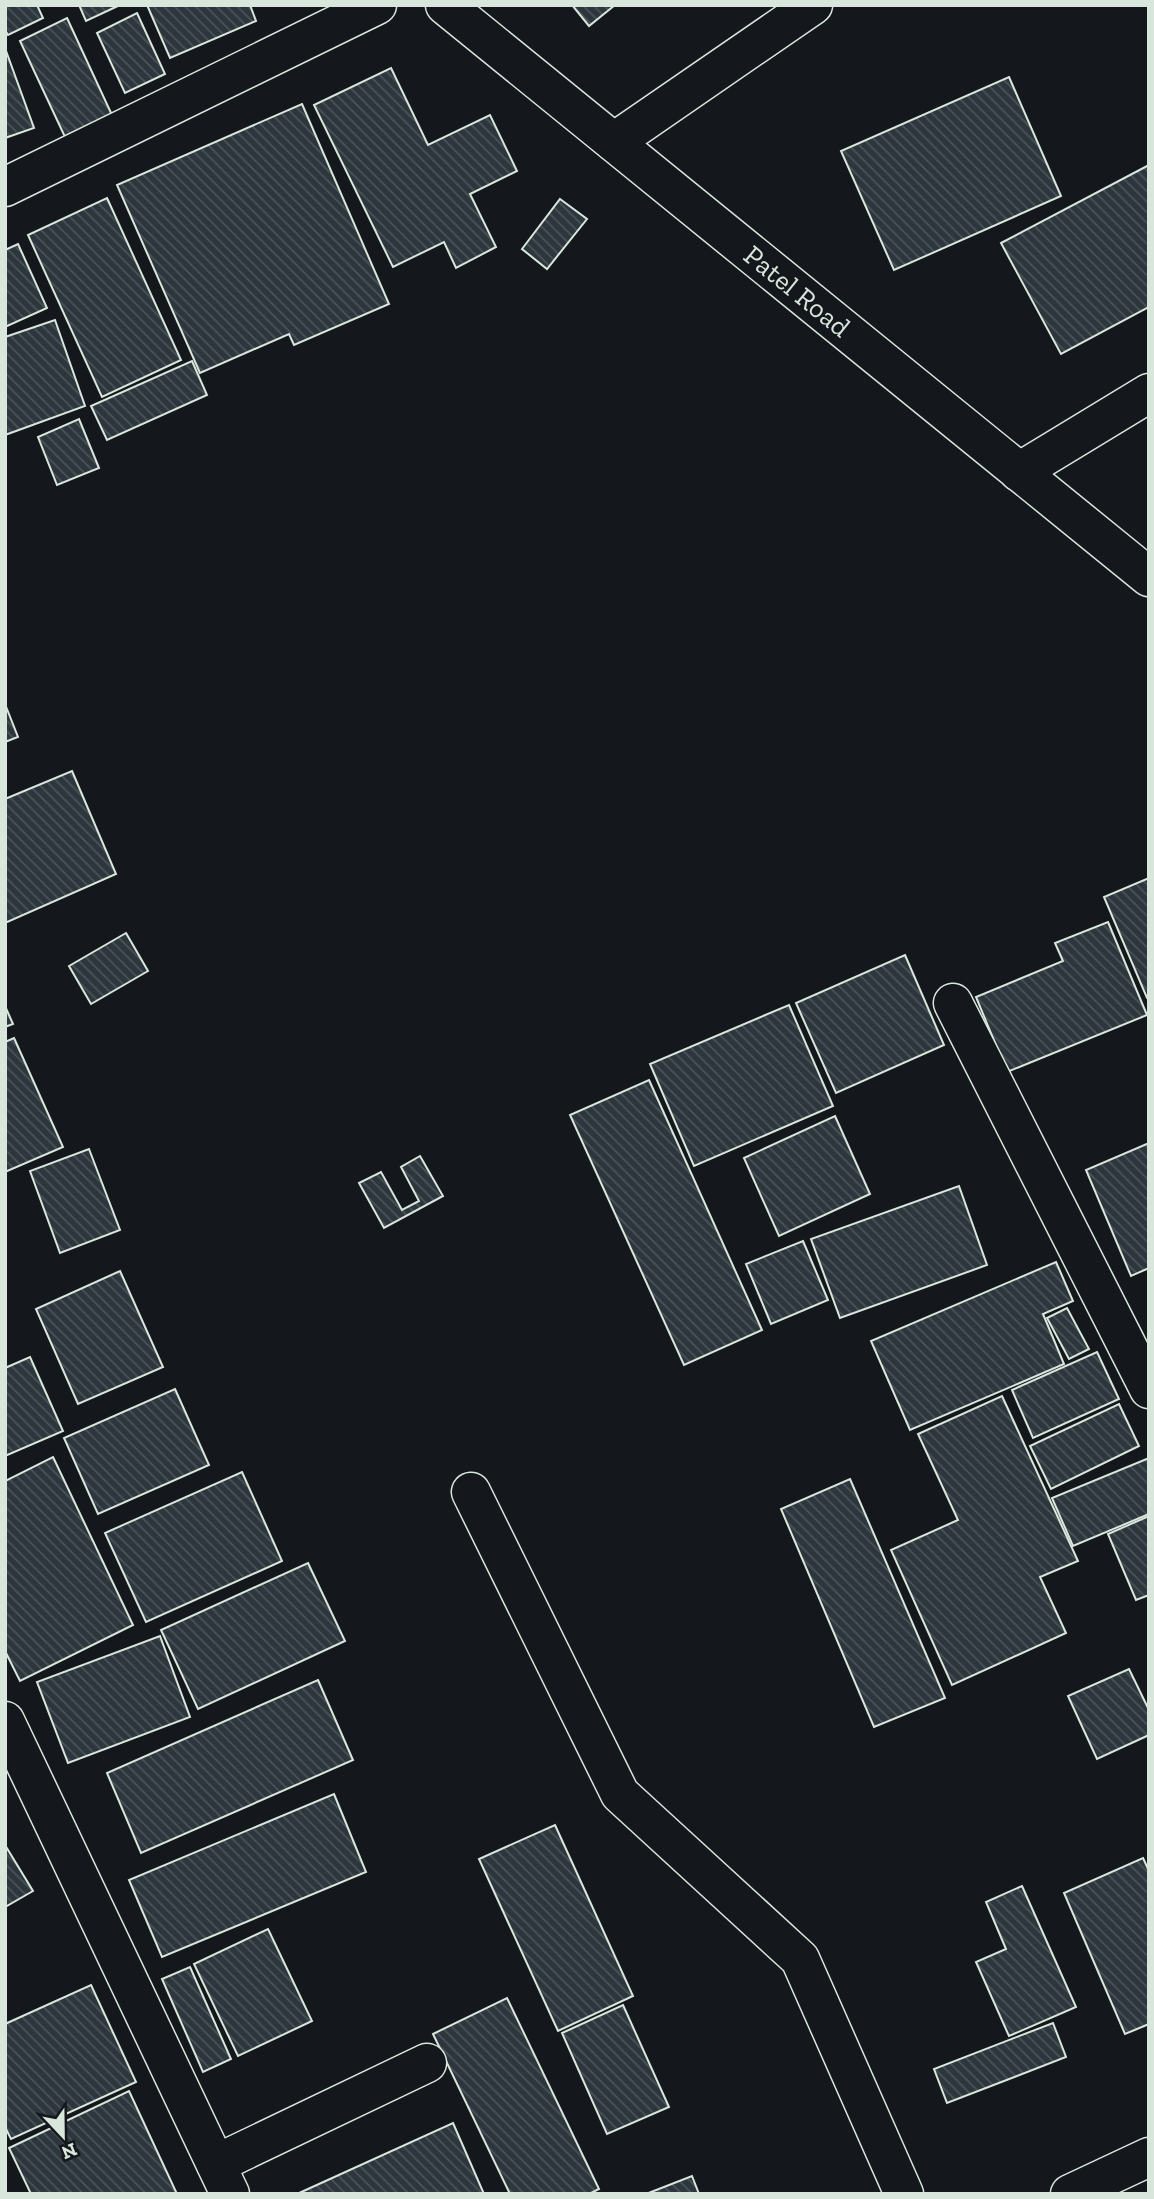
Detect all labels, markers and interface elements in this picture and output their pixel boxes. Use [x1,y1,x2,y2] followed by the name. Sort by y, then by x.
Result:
[737,238,857,344] street label: Patel Road
[28,2101,98,2171] north arrow
[58,2138,80,2165] text: N

